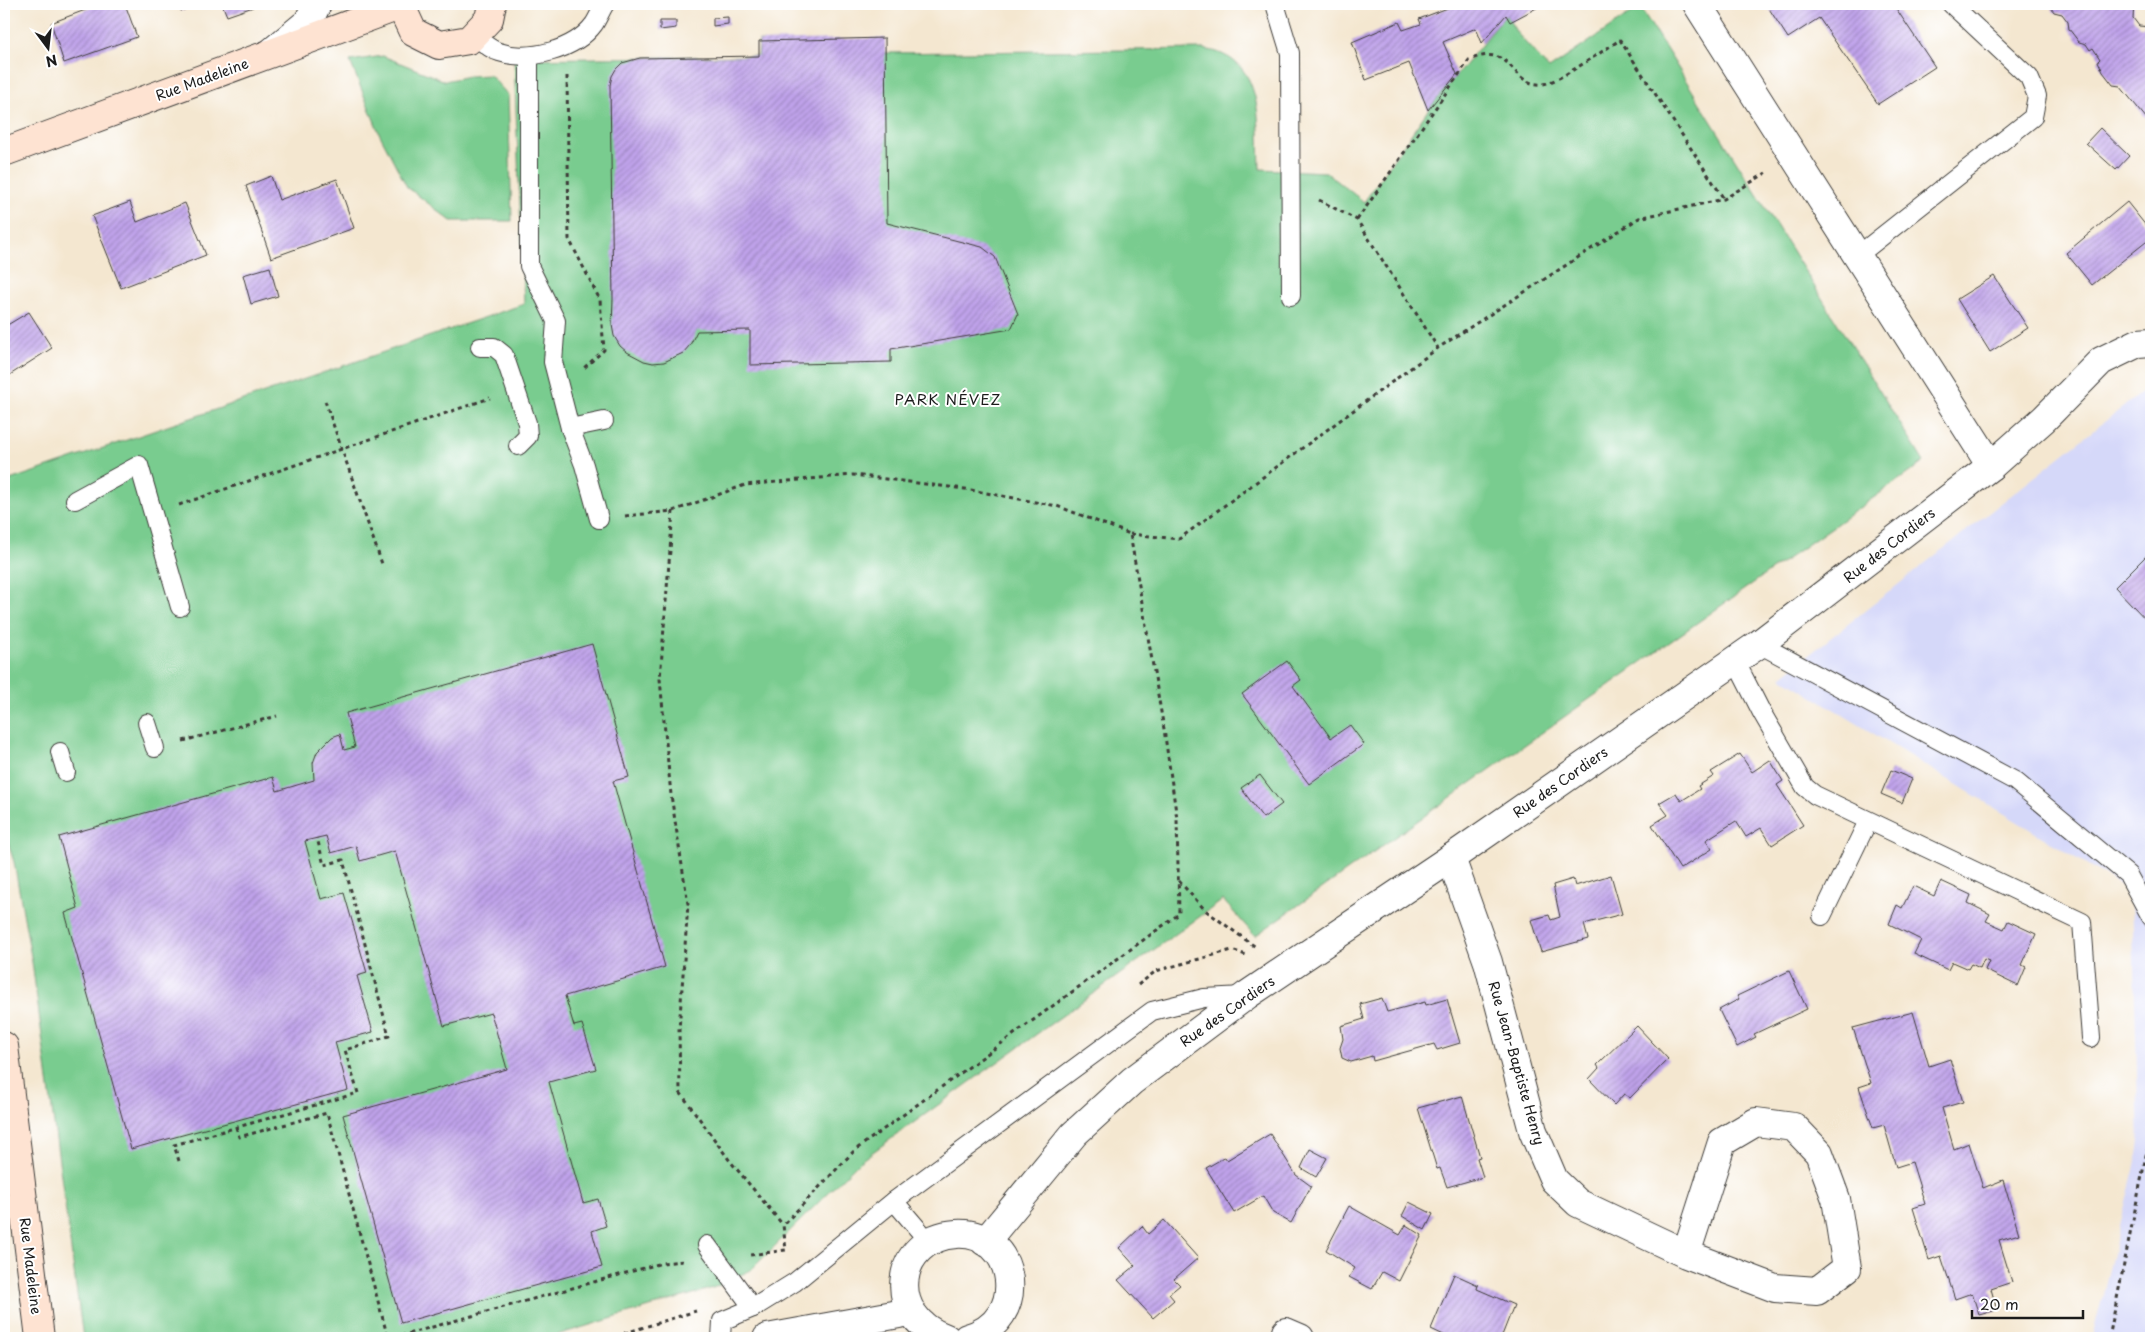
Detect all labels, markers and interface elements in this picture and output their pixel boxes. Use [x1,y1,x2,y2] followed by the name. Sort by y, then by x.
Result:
[22,22,72,72] north arrow
[43,49,60,73] text: N
[152,52,252,106] street label: Rue Madeleine
[895,387,1001,410] district label: PARK NÉVEZ
[1839,502,1939,588] street label: Rue des Cordiers
[1508,741,1612,823] street label: Rue des Cordiers
[1175,970,1279,1052] street label: Rue des Cordiers
[1484,979,1550,1147] street label: Rue Jean-Baptiste Henry
[15,1216,47,1316] street label: Rue Madeleine
[1972,1287,2084,1319] scale bar
[1980,1292,2019,1315] text: 20 m

